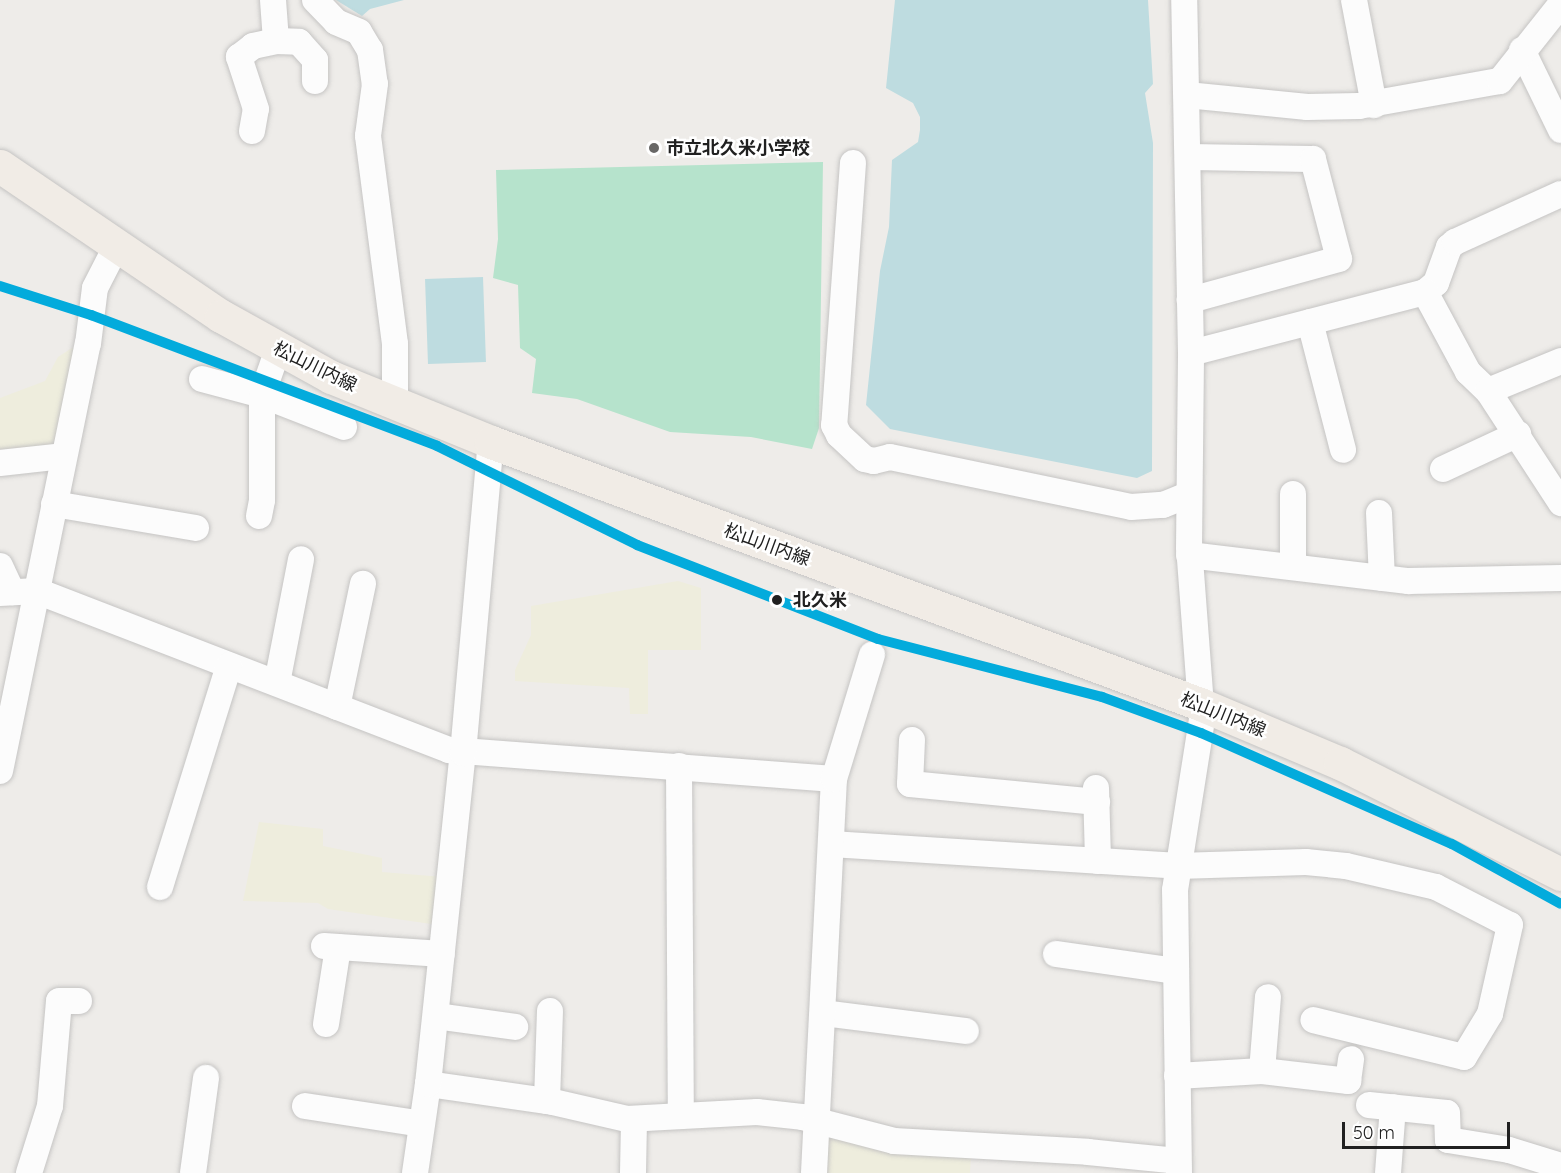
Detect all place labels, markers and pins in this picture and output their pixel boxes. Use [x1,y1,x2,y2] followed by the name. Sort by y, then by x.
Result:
[666,137,810,159] place label: 市立北久米小学校
[647,141,661,155] marker: 市立北久米小学校
[766,589,788,611] marker: 北久米
[793,589,847,611] place label: 北久米

